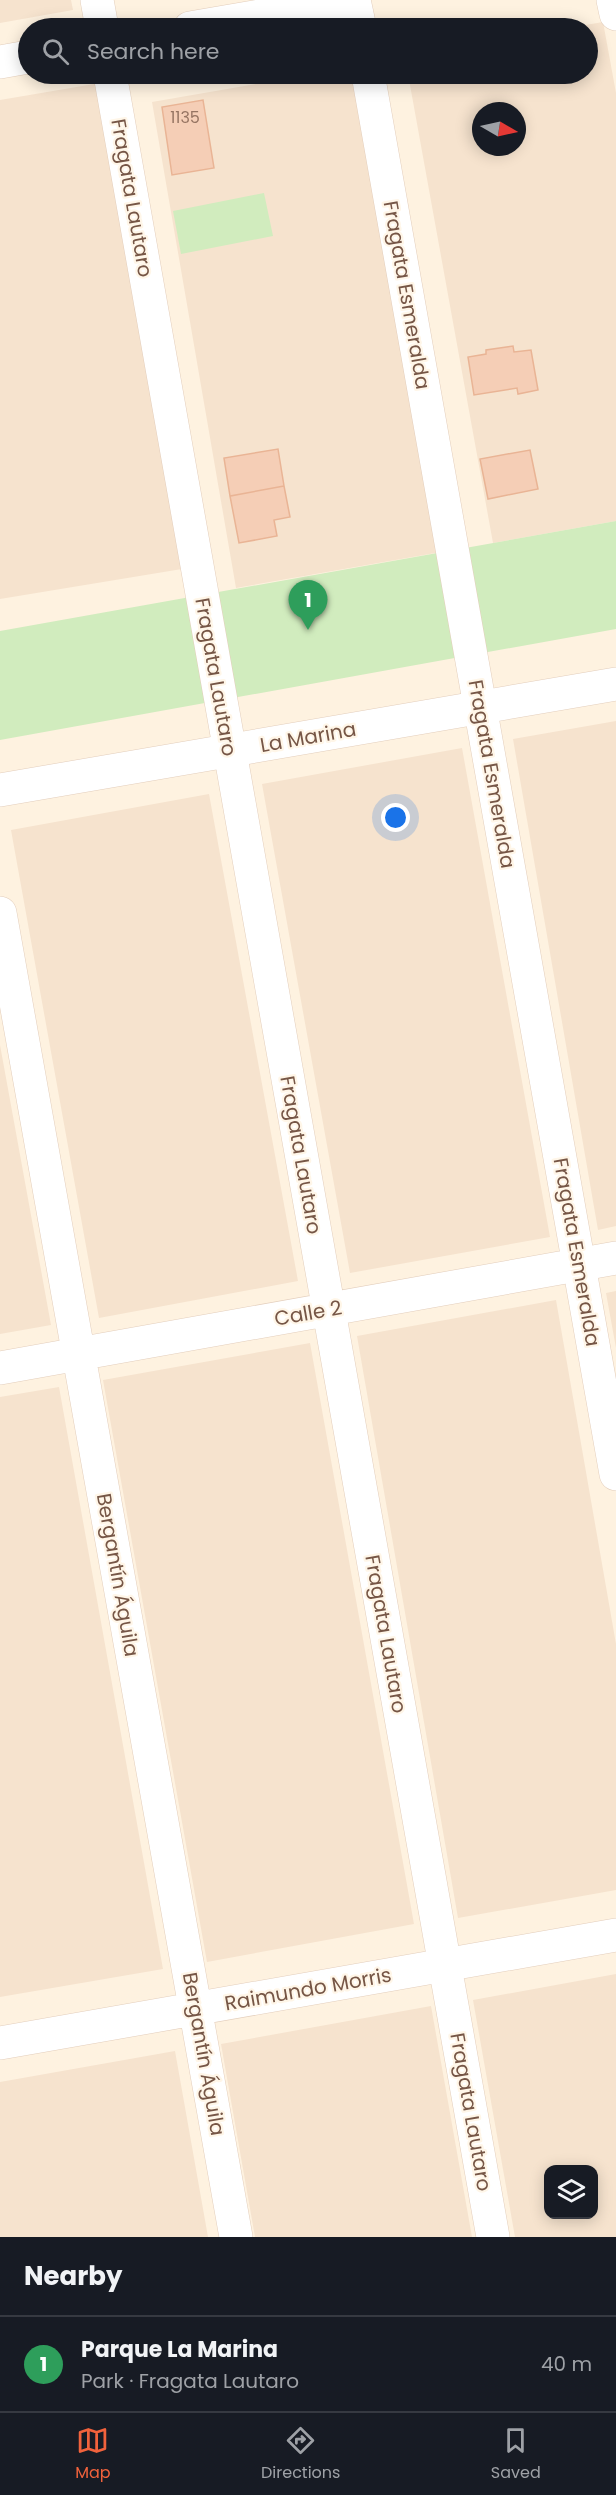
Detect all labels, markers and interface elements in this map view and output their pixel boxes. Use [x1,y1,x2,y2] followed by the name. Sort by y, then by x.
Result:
[18,18,598,84] search box
[39,35,72,68] icon: search
[87,36,220,67] text: Search here
[472,102,526,156] north arrow
[170,106,200,129] house number: 1135
[104,117,160,279] street label: Fragata Lautaro
[377,199,437,391] street label: Fragata Esmeralda
[288,580,328,630] pin: 1
[188,596,244,758] street label: Fragata Lautaro
[462,678,522,870] street label: Fragata Esmeralda
[258,715,358,759] street label: La Marina
[381,803,410,832] your location
[273,1074,329,1236] street label: Fragata Lautaro
[547,1156,607,1348] street label: Fragata Esmeralda
[272,1293,344,1333] street label: Calle 2
[90,1491,146,1659] street label: Bergantín Águila
[358,1553,414,1715] street label: Fragata Lautaro
[222,1961,394,2017] street label: Raimundo Morris
[176,1970,232,2138] street label: Bergantín Águila
[443,2031,499,2193] street label: Fragata Lautaro
[544,2165,598,2219] map controls
[544,2165,598,2219] button: layers
[24,2258,122,2294] text: Nearby
[81,2334,278,2365] text: Parque La Marina
[40,2350,47,2378] text: 1
[541,2350,592,2378] text: 40 m
[81,2367,299,2395] text: Park · Fragata Lautaro
[75,2424,111,2485] tab: Map
[261,2424,340,2485] tab: Directions
[491,2424,541,2485] tab: Saved

